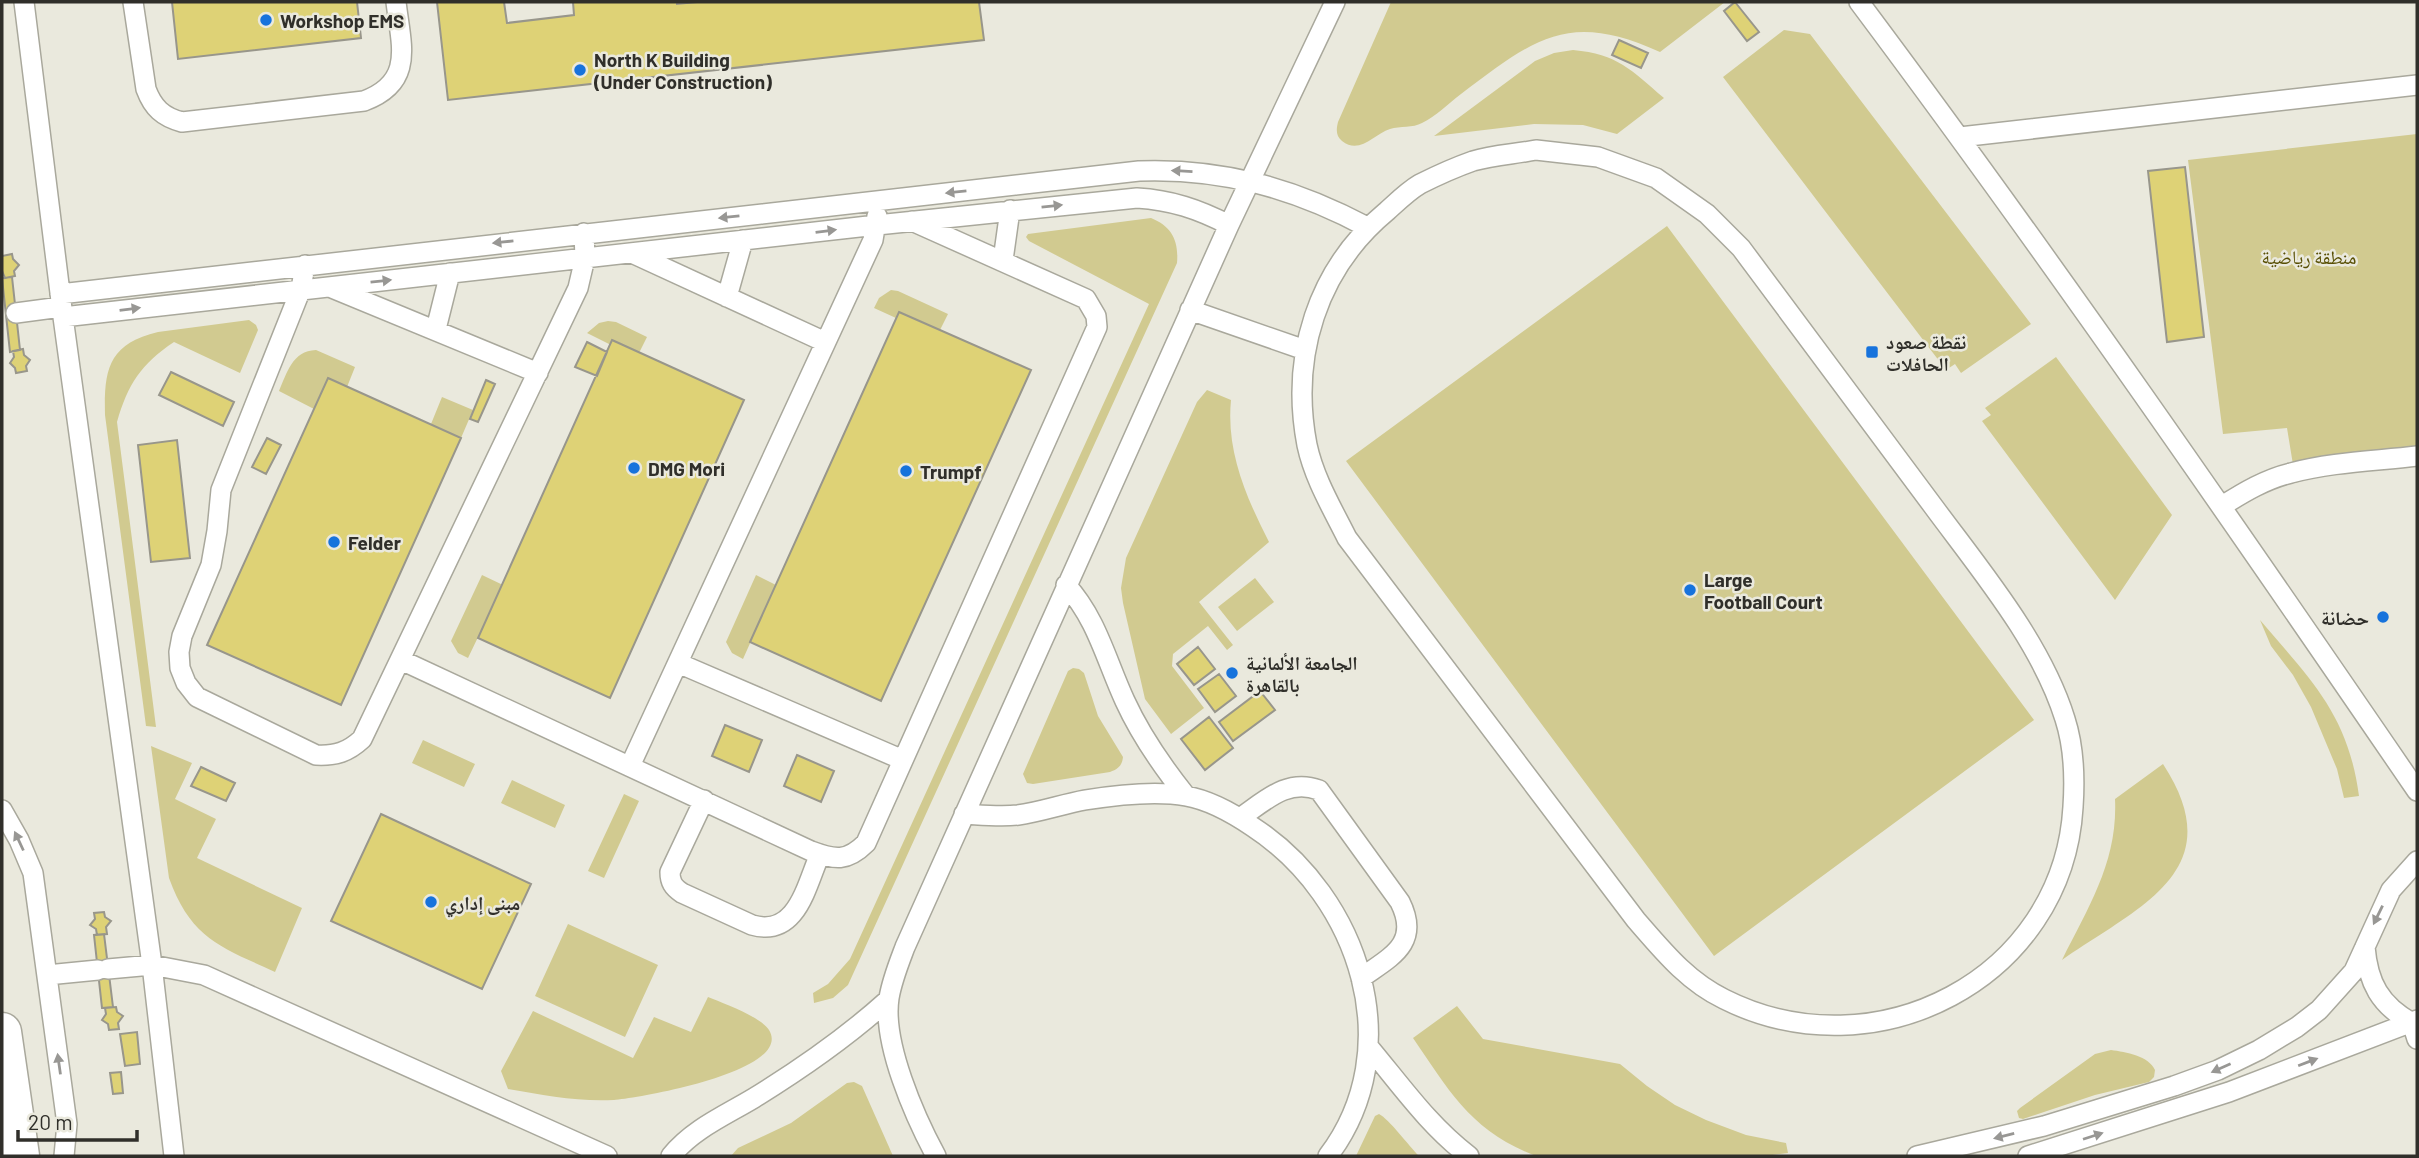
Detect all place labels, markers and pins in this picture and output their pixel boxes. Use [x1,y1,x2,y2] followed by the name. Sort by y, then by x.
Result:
[280,9,404,32] place label: Workshop EMS
[258,12,274,28] marker: Workshop EMS
[593,48,772,93] place label: North K Building (Under Construction)
[572,62,588,78] marker: North K Building (Under Construction)
[1886,330,1966,375] place label: نقطة صعود الحافلات
[1864,344,1880,360] marker: نقطة صعود الحافلات
[648,457,725,480] place label: DMG Mori
[626,460,642,476] marker: DMG Mori
[920,460,982,483] place label: Trumpf
[898,463,914,479] marker: Trumpf
[348,531,402,554] place label: Felder
[326,534,342,550] marker: Felder
[1704,568,1823,613] place label: Large Football Court
[1682,582,1698,598] marker: Large Football Court
[2321,606,2369,629] place label: حضانة
[2375,609,2391,625] marker: حضانة
[1246,651,1358,696] place label: الجامعة الألمانية بالقاهرة
[1224,665,1240,681] marker: الجامعة الألمانية بالقاهرة
[445,891,520,918] place label: مبنى إداري
[423,894,439,910] marker: مبنى إداري

